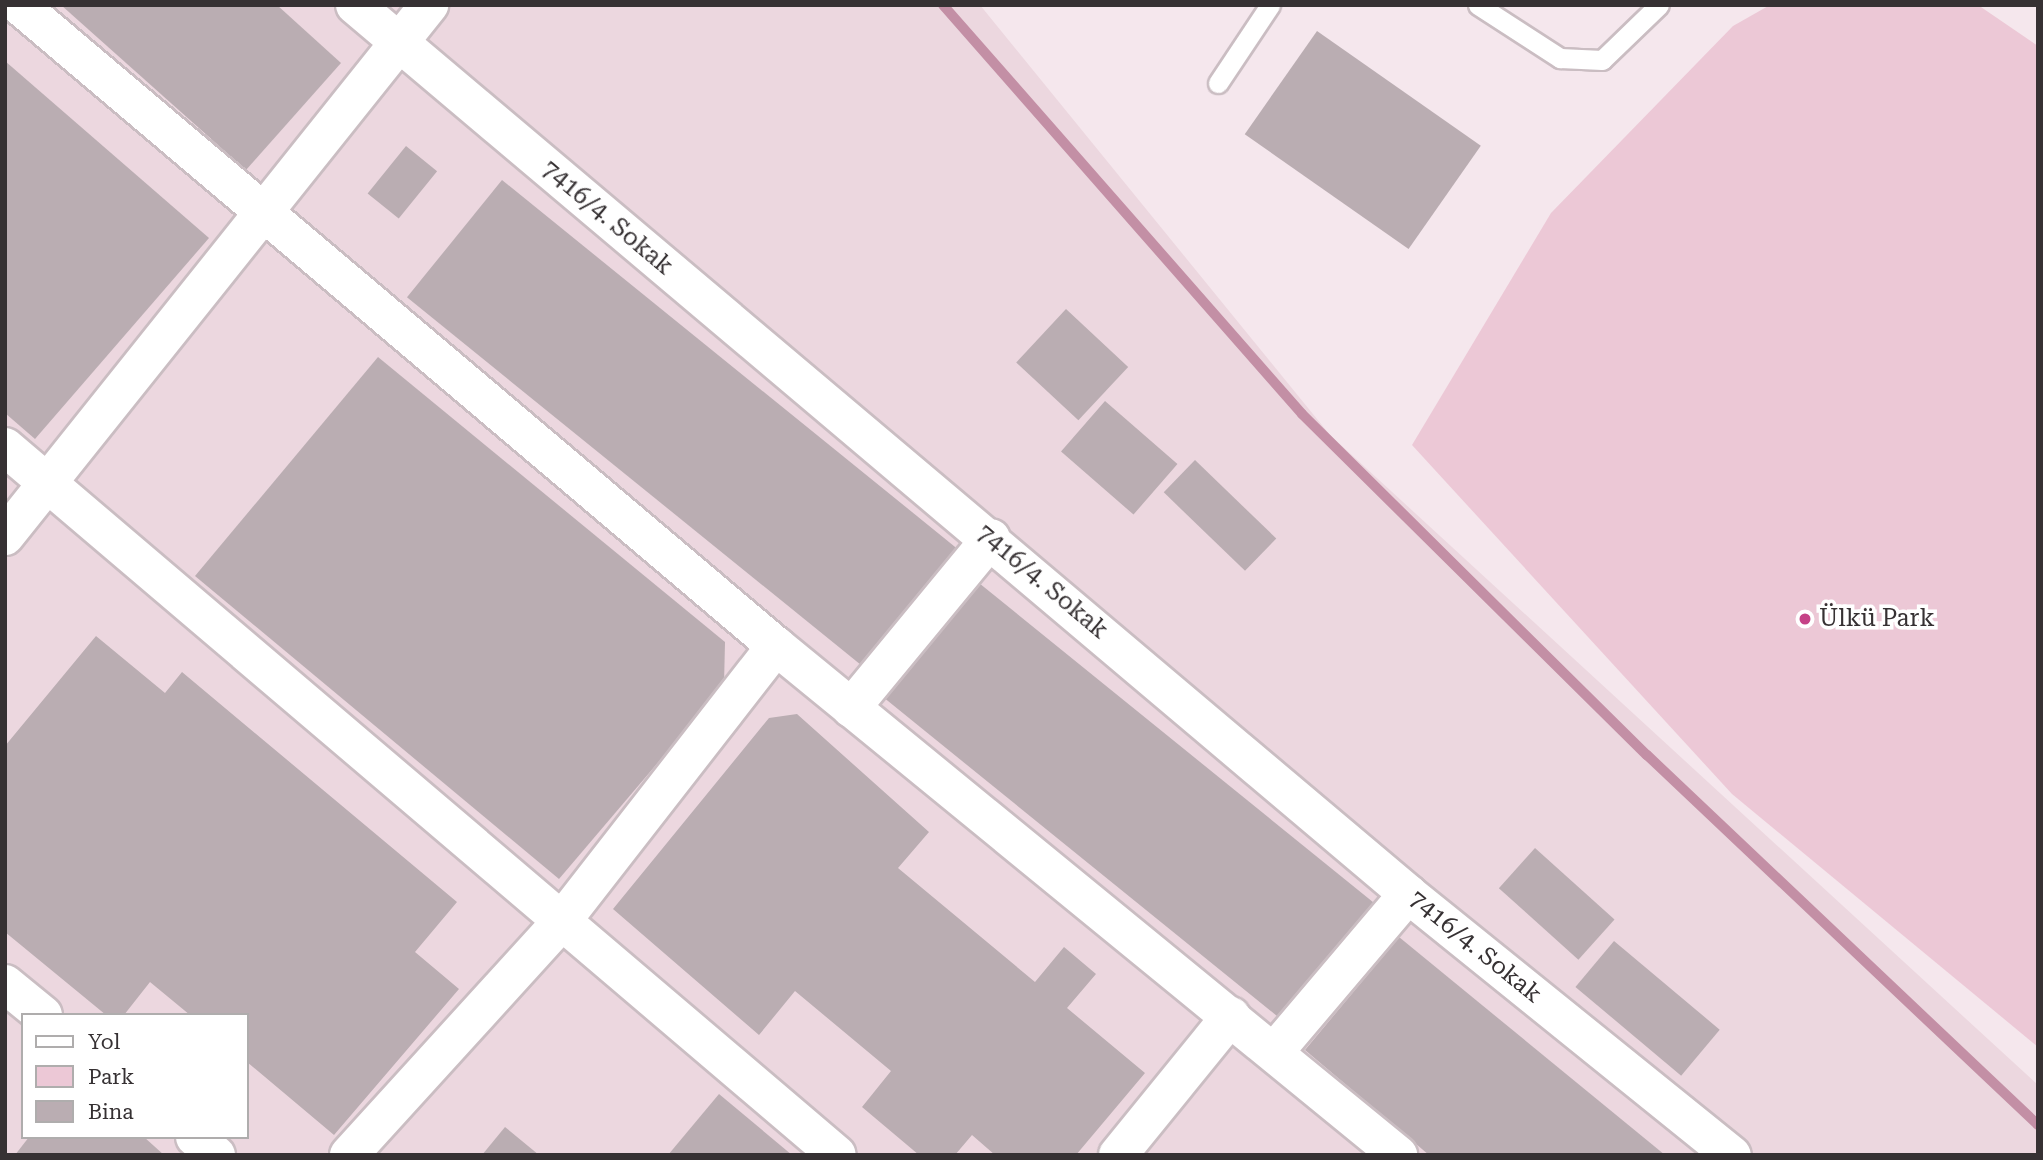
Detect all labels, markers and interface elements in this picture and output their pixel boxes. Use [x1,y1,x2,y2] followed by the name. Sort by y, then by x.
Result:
[536,155,678,281] street label: 7416/4. Sokak
[971,519,1113,645] street label: 7416/4. Sokak
[1819,605,1935,633] place label: Ülkü Park
[1797,611,1813,627] marker: Ülkü Park
[1403,885,1547,1009] street label: 7416/4. Sokak
[21,1013,248,1139] legend
[88,1030,120,1054] text: Yol
[88,1065,134,1089] text: Park
[88,1100,134,1124] text: Bina

